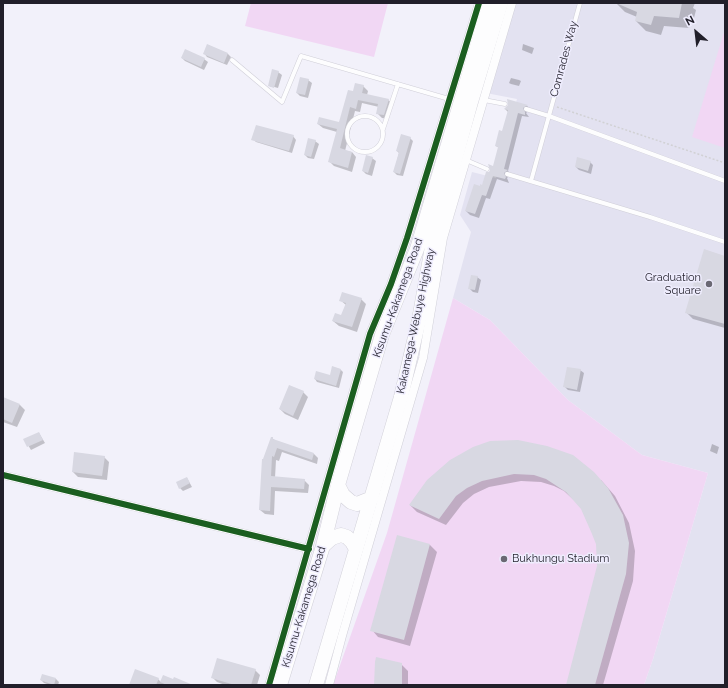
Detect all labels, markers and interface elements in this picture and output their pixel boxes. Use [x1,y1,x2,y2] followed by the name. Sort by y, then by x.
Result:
[676,12,716,52] north arrow
[683,13,697,29] text: N
[548,20,580,98] street label: Comrades Way
[370,237,426,359] street label: Kisumu-Kakamega Road
[394,247,438,395] street label: Kakamega-Webuye Highway
[645,271,701,297] place label: Graduation Square
[704,279,714,289] marker: Graduation Square
[279,545,329,669] street label: Kisumu-Kakamega Road
[512,552,609,566] place label: Bukhungu Stadium
[499,554,509,564] marker: Bukhungu Stadium

